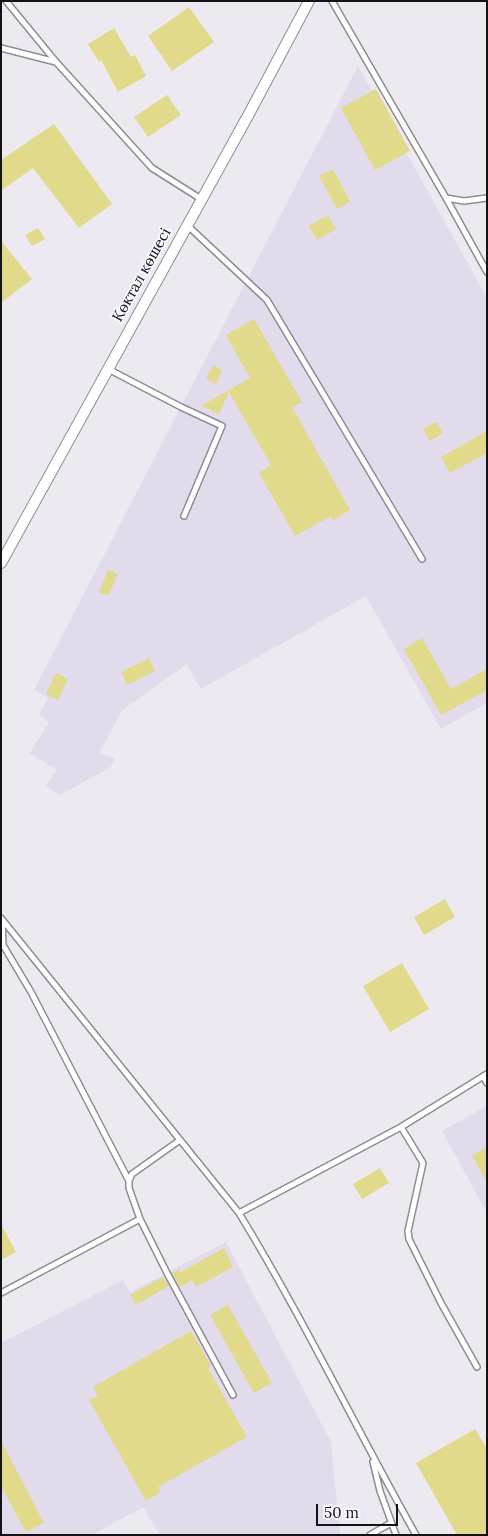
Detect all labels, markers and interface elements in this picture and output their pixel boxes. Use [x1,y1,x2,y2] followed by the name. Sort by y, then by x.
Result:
[109,225,175,325] street label: Көктал көшесі
[318,1494,400,1526] scale bar
[324,1503,359,1522] text: 50 m

